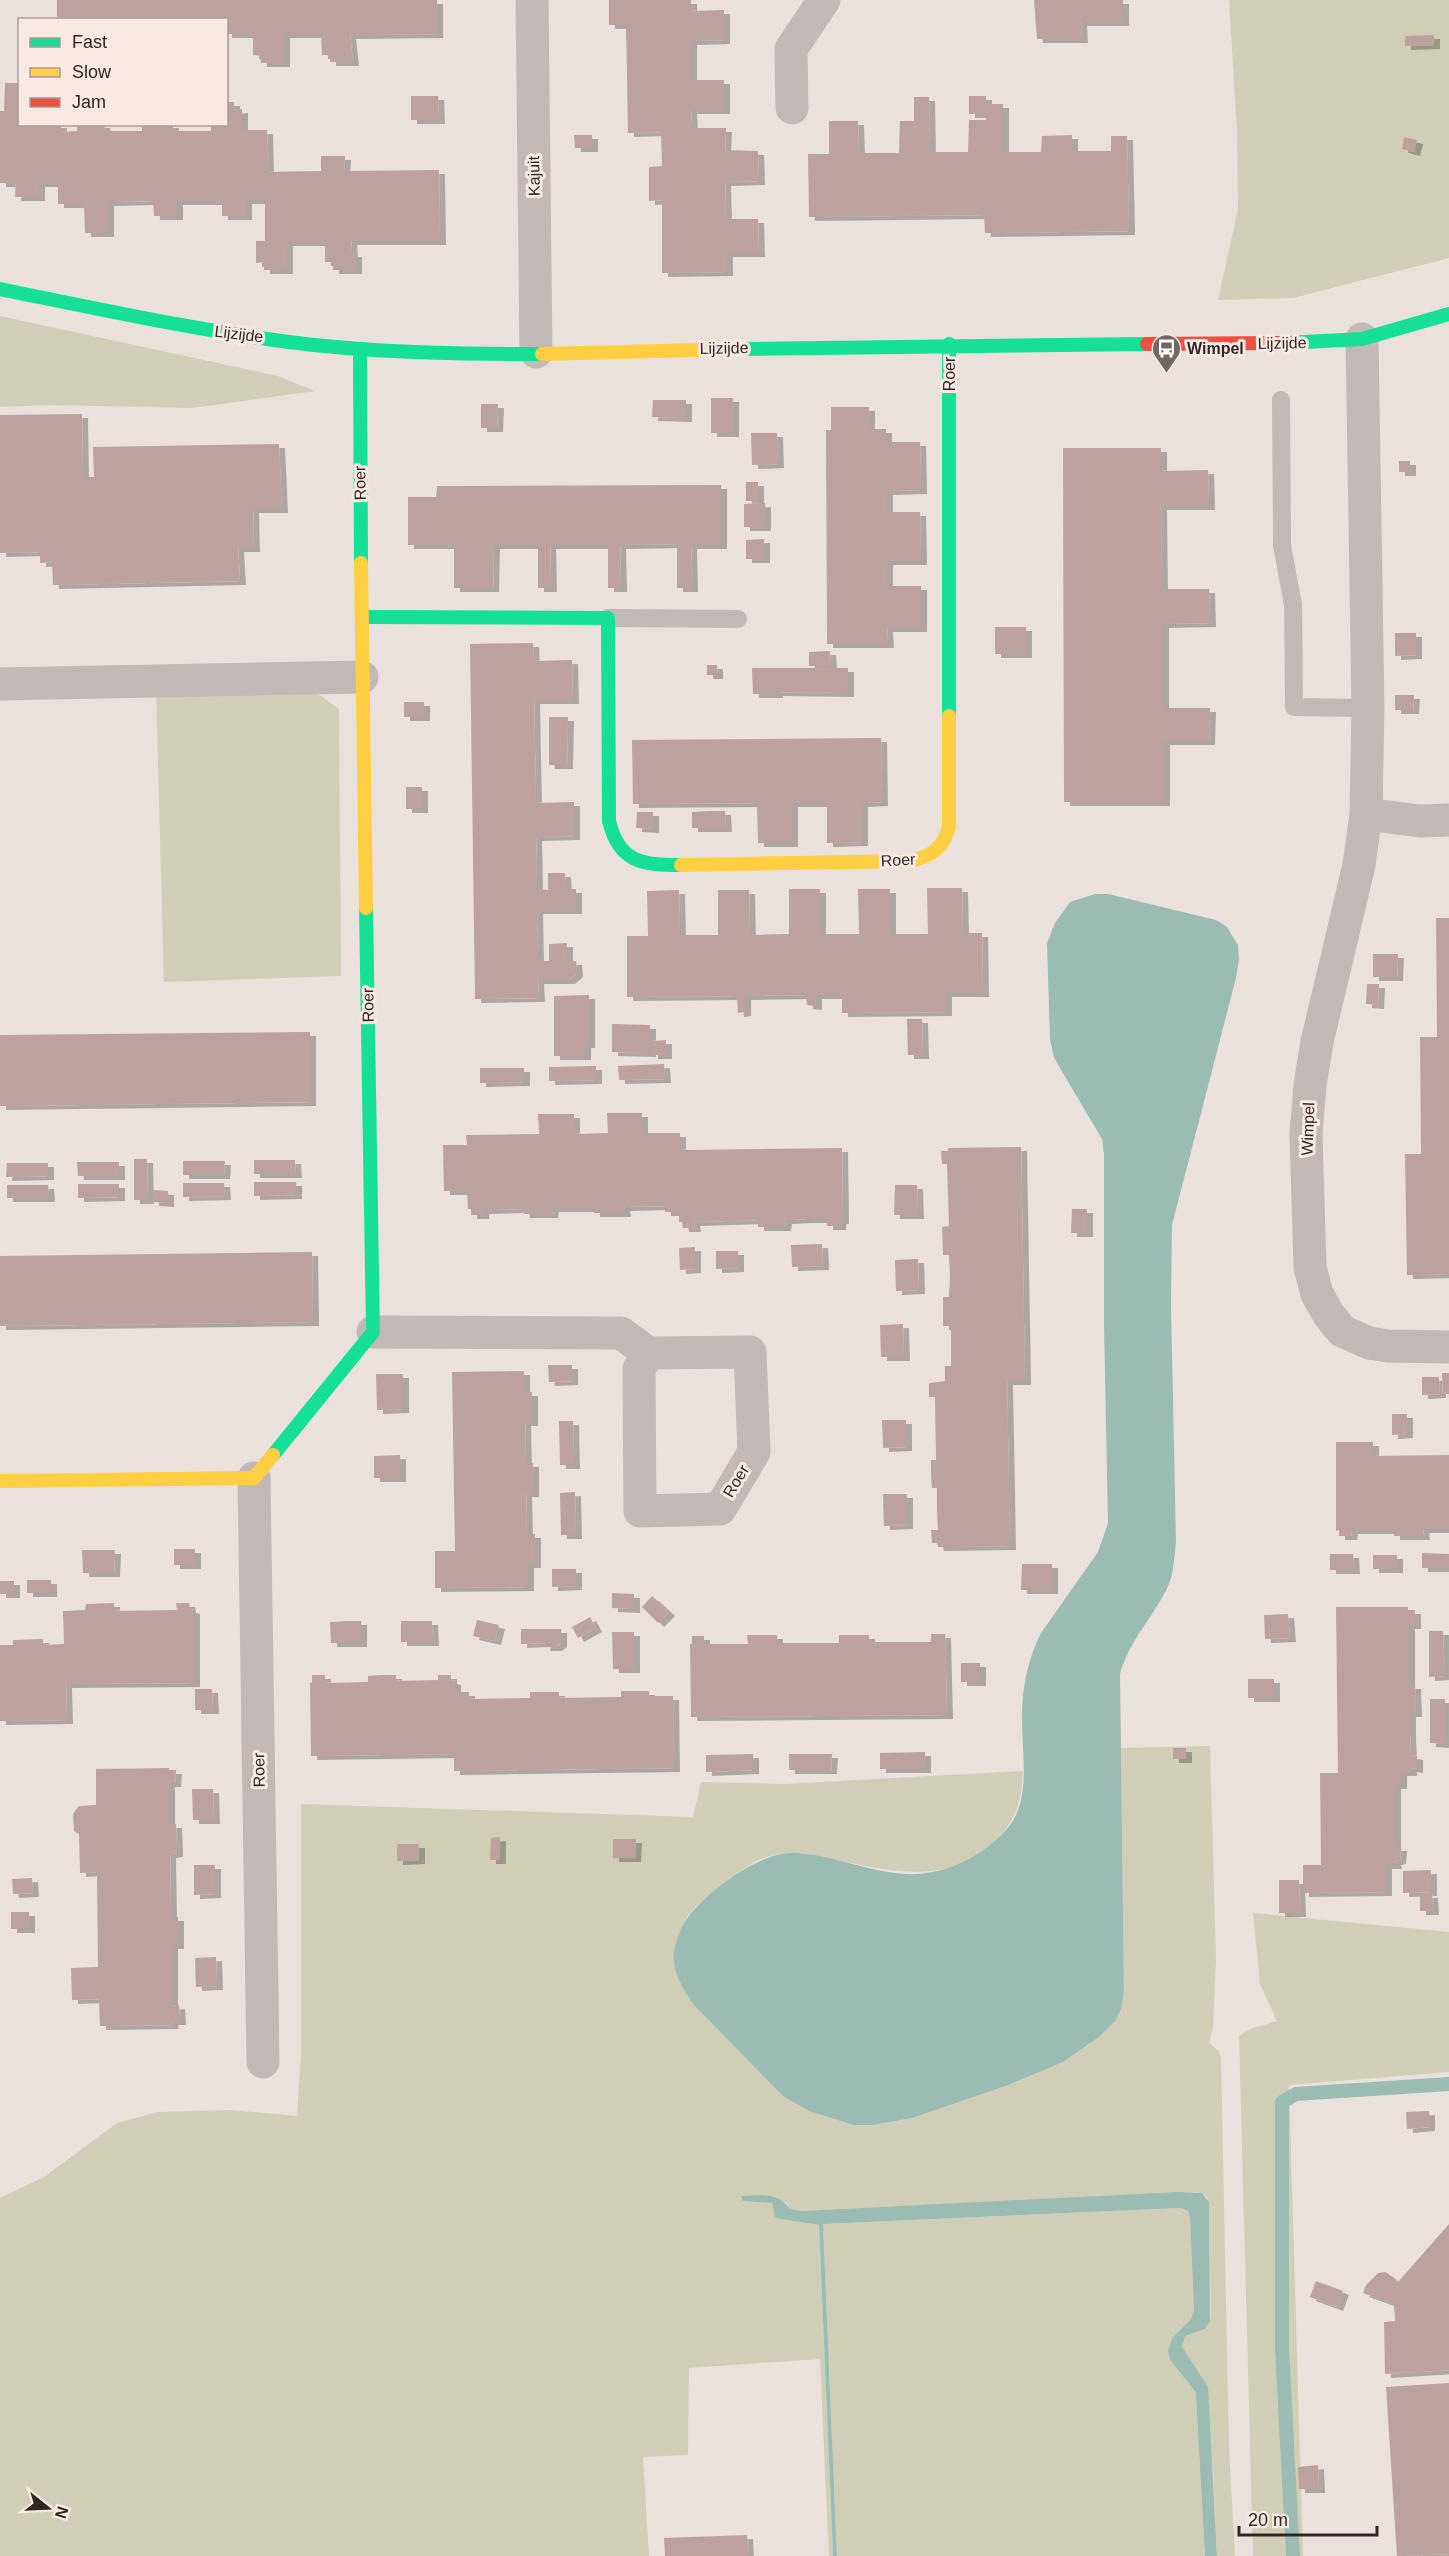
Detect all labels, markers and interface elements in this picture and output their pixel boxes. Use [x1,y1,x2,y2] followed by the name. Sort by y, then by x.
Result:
[18,18,228,126] legend
[72,32,107,52] text: Fast
[72,62,112,82] text: Slow
[72,92,106,112] text: Jam
[525,155,543,196] street label: Kajuit
[214,323,264,345] street label: Lijzijde
[1150,332,1182,374] bus stop icon: Wimpel
[1257,334,1307,352] street label: Lijzijde
[699,339,749,357] street label: Lijzijde
[1187,340,1244,357] place label: Wimpel
[941,356,958,391] street label: Roer
[351,465,369,500] street label: Roer
[880,851,916,869] street label: Roer
[359,987,377,1022] street label: Roer
[1299,1102,1317,1156] street label: Wimpel
[720,1461,753,1500] street label: Roer
[250,1752,268,1787] street label: Roer
[18,2478,78,2538] north arrow
[1239,2499,1377,2537] scale bar
[52,2504,72,2521] text: N
[1248,2510,1288,2530] text: 20 m

